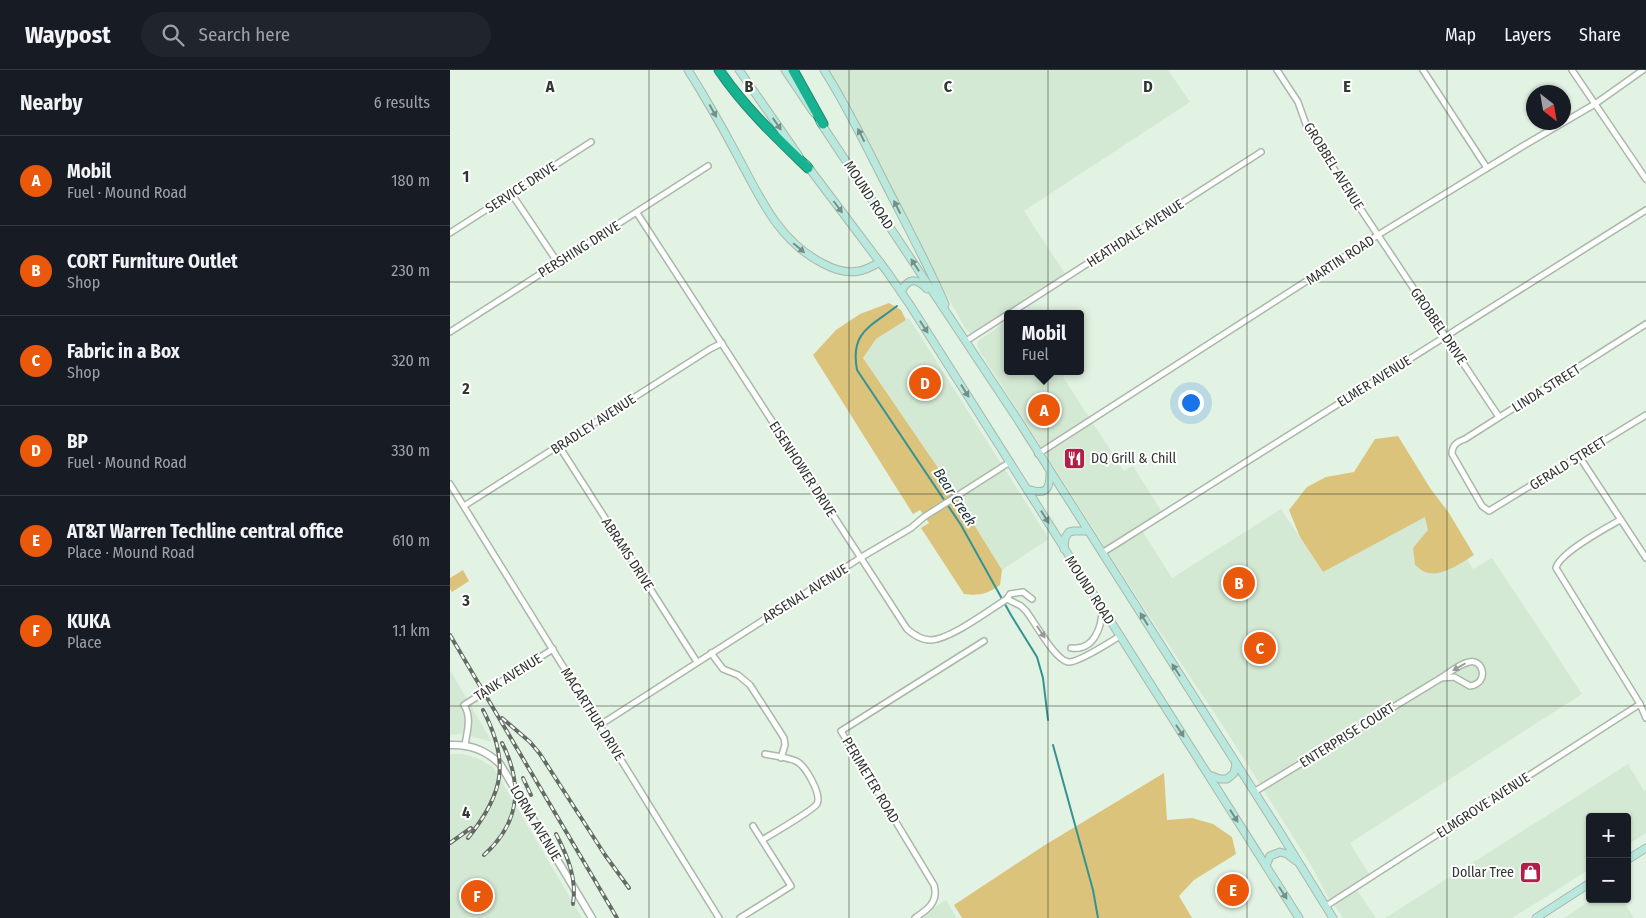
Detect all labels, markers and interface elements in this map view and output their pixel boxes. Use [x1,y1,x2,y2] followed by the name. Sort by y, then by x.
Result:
[141,12,491,57] search box
[25,21,111,49] text: Waypost
[159,21,187,49] icon: search
[199,23,290,46] text: Search here
[1445,24,1476,46] text: Map
[1504,24,1551,46] text: Layers
[1579,24,1621,46] text: Share
[545,77,555,96] text: A
[745,77,754,96] text: B
[944,77,953,96] text: C
[1143,77,1153,96] text: D
[1343,77,1351,96] text: E
[1526,85,1571,130] north arrow
[20,90,82,116] text: Nearby
[374,93,430,112] text: 6 results
[709,105,718,118] one-way arrow
[772,117,782,131] one-way arrow
[1300,119,1367,213] street label: GROBBEL AVENUE
[857,128,865,142] one-way arrow
[482,158,561,217] street label: SERVICE DRIVE
[840,158,897,233] street label: MOUND ROAD
[67,160,111,183] text: Mobil
[463,167,469,186] text: 1
[32,171,40,190] text: A
[391,171,430,190] text: 180 m
[67,183,187,202] text: Fuel · Mound Road
[1084,195,1187,271] street label: HEATHDALE AVENUE
[832,200,843,213] one-way arrow
[893,200,901,214] one-way arrow
[535,217,624,281] street label: PERSHING DRIVE
[1303,232,1378,289] street label: MARTIN ROAD
[792,243,805,254] one-way arrow
[67,250,238,273] text: CORT Furniture Outlet
[910,258,920,272] one-way arrow
[32,261,40,280] text: B
[391,261,430,280] text: 230 m
[67,273,100,292] text: Shop
[1407,285,1471,368] street label: GROBBEL DRIVE
[1004,310,1084,375] popup
[919,321,929,334] one-way arrow
[1022,322,1066,345] text: Mobil
[67,340,180,363] text: Fabric in a Box
[1022,345,1049,364] text: Fuel
[32,351,40,370] text: C
[391,351,430,370] text: 320 m
[1334,352,1415,411] street label: ELMER AVENUE
[1509,360,1584,416] street label: LINDA STREET
[67,363,100,382] text: Shop
[909,364,941,402] pin: D
[461,379,470,398] text: 2
[960,384,970,398] one-way arrow
[548,390,639,458] street label: BRADLEY AVENUE
[1178,390,1204,416] your location
[1028,391,1060,429] pin: A
[765,418,840,521] street label: EISENHOWER DRIVE
[67,430,88,453] text: BP
[1527,433,1610,494] street label: GERALD STREET
[31,441,41,460] text: D
[391,441,430,460] text: 330 m
[1063,446,1087,470] restaurant icon: DQ Grill & Chill
[1091,450,1177,467] place label: DQ Grill & Chill
[67,453,187,472] text: Fuel · Mound Road
[930,465,981,530] water label: Bear Creek
[1040,511,1049,524] one-way arrow
[598,515,658,594] street label: ABRAMS DRIVE
[67,520,343,543] text: AT&T Warren Techline central office
[32,531,40,550] text: E
[392,531,430,550] text: 610 m
[67,543,195,562] text: Place · Mound Road
[1061,553,1118,628] street label: MOUND ROAD
[759,560,852,627] street label: ARSENAL AVENUE
[1223,564,1255,602] pin: B
[461,591,470,610] text: 3
[67,610,110,633] text: KUKA
[1139,612,1148,625] one-way arrow
[32,621,40,640] text: F
[392,621,430,640] text: 1.1 km
[1036,625,1046,639] one-way arrow
[1244,629,1276,667] pin: C
[67,633,102,652] text: Place
[471,650,546,705] street label: TANK AVENUE
[1172,663,1181,676] one-way arrow
[1451,663,1466,671] one-way arrow
[557,665,628,764] street label: MACARTHUR DRIVE
[1297,699,1398,771] street label: ENTERPRISE COURT
[1176,724,1185,738] one-way arrow
[838,734,903,826] street label: PERIMETER ROAD
[1433,769,1533,842] street label: ELMGROVE AVENUE
[506,782,565,865] street label: LORNA AVENUE
[462,803,470,822] text: 4
[1230,809,1239,822] one-way arrow
[1586,813,1631,903] map controls
[1586,813,1631,858] button: +
[1586,858,1631,903] button: −
[1518,860,1542,884] shop icon: Dollar Tree
[1452,864,1514,881] place label: Dollar Tree
[1217,871,1249,909] pin: E
[461,877,493,915] pin: F
[1278,886,1288,900] one-way arrow

